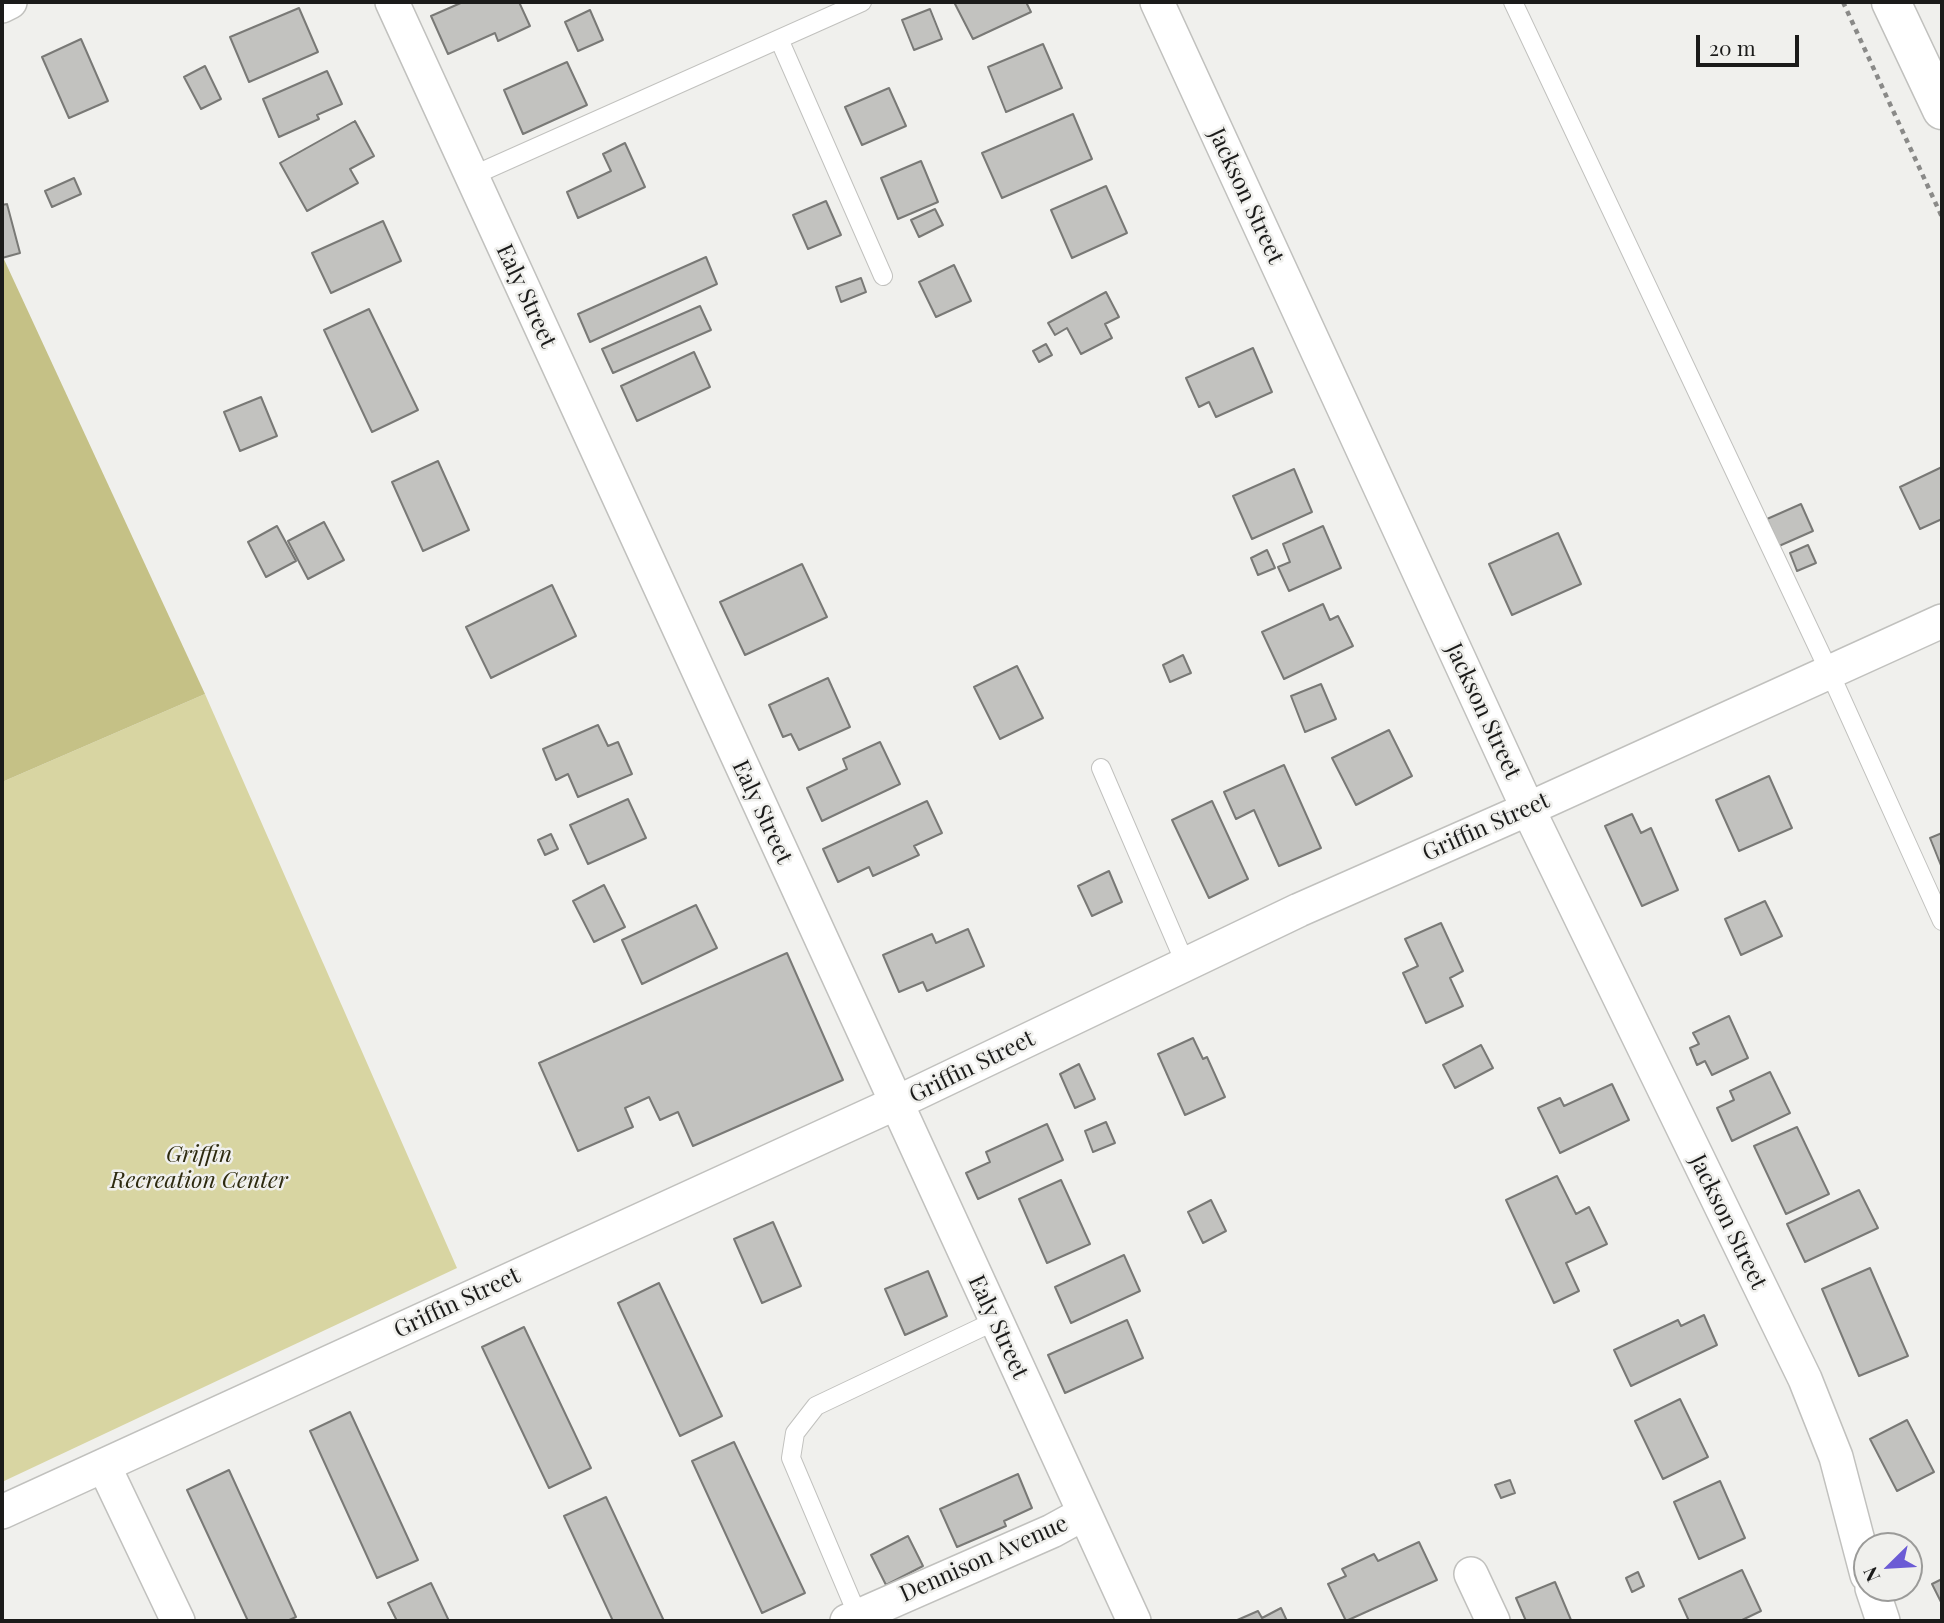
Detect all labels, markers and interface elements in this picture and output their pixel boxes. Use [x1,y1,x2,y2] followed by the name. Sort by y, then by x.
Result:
[1699,21,1802,65] scale bar
[1709,33,1756,61] text: 20 m
[1203,124,1289,268] street label: Jackson Street
[490,240,562,352] street label: Ealy Street
[1440,639,1526,783] street label: Jackson Street
[726,756,798,868] street label: Ealy Street
[1418,787,1554,867] street label: Griffin Street
[905,1025,1039,1109] street label: Griffin Street
[110,1141,288,1195] park label: Griffin Recreation Center
[1684,1150,1772,1294] street label: Jackson Street
[390,1262,524,1344] street label: Griffin Street
[962,1271,1034,1383] street label: Ealy Street
[896,1510,1072,1608] street label: Dennison Avenue
[1853,1532,1923,1602] north arrow
[1856,1563,1885,1586] text: N

